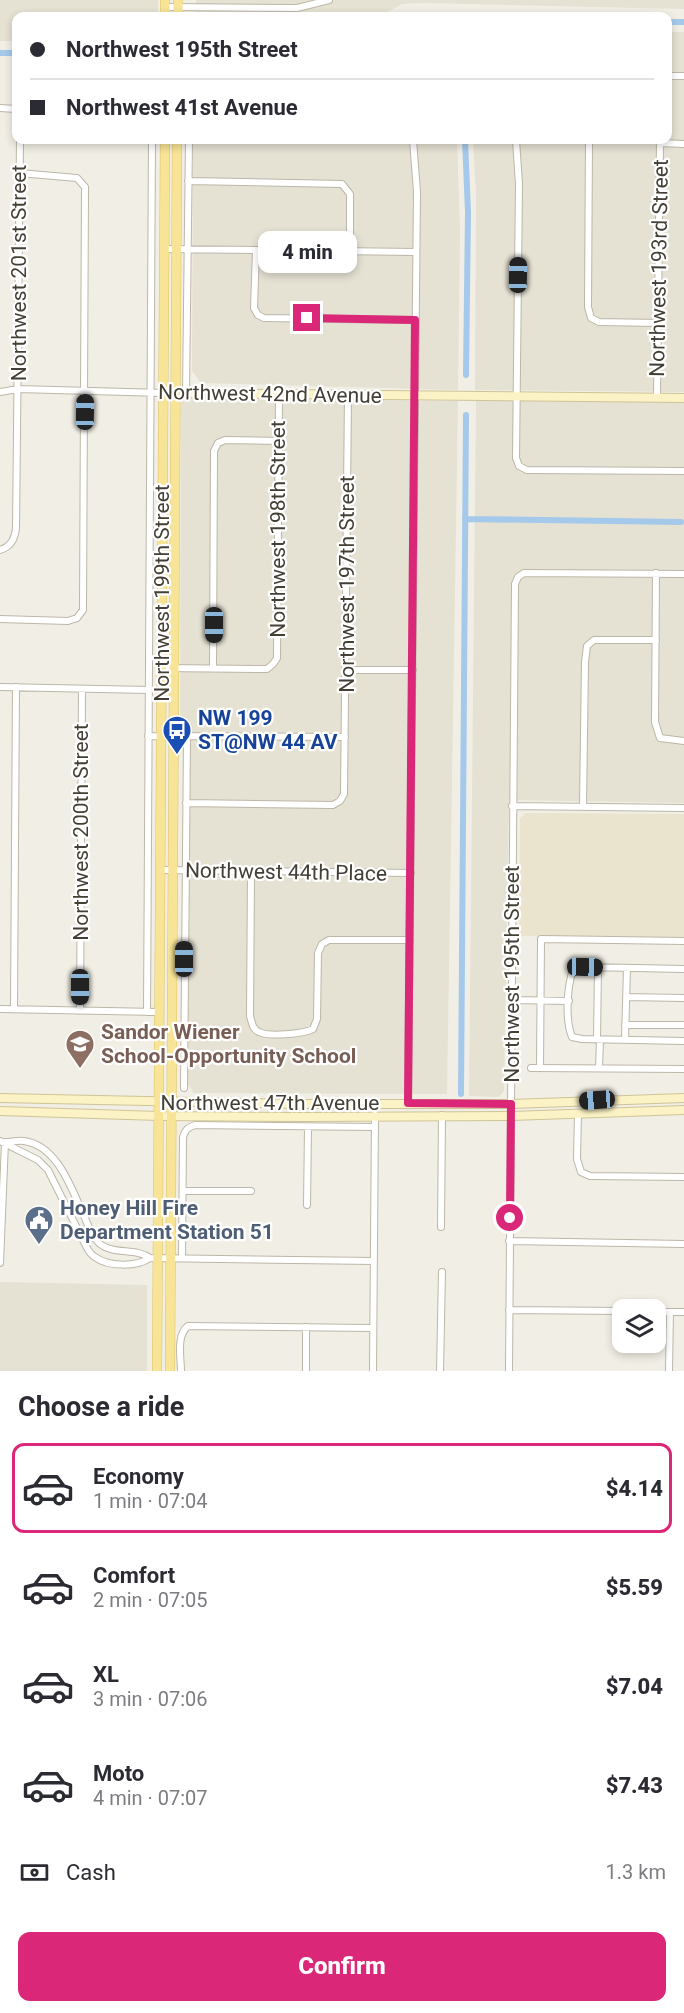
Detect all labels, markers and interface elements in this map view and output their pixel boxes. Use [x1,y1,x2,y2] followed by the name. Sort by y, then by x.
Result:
[66,37,298,62] text: Northwest 195th Street
[66,95,298,120] text: Northwest 41st Avenue
[645,159,673,377] street label: Northwest 193rd Street
[7,165,31,381] street label: Northwest 201st Street
[258,231,356,273] callout: 4 min
[282,240,333,264] text: 4 min
[509,257,527,293] car
[293,304,320,331] route end
[158,380,382,408] street label: Northwest 42nd Avenue
[76,394,94,430] car
[266,420,290,638] street label: Northwest 198th Street
[335,475,359,693] street label: Northwest 197th Street
[150,484,174,702] street label: Northwest 199th Street
[205,607,223,643] car
[198,706,338,754] place label: NW 199 ST@NW 44 AV
[161,714,193,756] bus stop icon: NW 199 ST@NW 44 AV
[69,723,93,941] street label: Northwest 200th Street
[185,858,387,886] street label: Northwest 44th Place
[500,865,524,1083] street label: Northwest 195th Street
[175,941,193,977] car
[567,958,603,976] car
[71,969,89,1005] car
[101,1020,356,1068] place label: Sandor Wiener School-Opportunity School
[64,1028,96,1070] school or university icon: Sandor Wiener School-Opportunity School
[578,1090,616,1110] car
[161,1091,379,1115] street label: Northwest 47th Avenue
[60,1196,274,1244] place label: Honey Hill Fire Department Station 51
[23,1204,55,1246] public building icon: Honey Hill Fire Department Station 51
[496,1204,523,1231] route start
[612,1299,666,1353] map controls
[612,1299,666,1353] button: layers
[18,1391,184,1423] text: Choose a ride
[21,1461,75,1515] icon: car
[93,1464,184,1489] text: Economy
[606,1476,663,1501] text: $4.14
[93,1489,208,1513] text: 1 min · 07:04
[21,1560,75,1614] icon: car
[93,1563,175,1588] text: Comfort
[606,1575,663,1600] text: $5.59
[93,1588,208,1612] text: 2 min · 07:05
[21,1659,75,1713] icon: car
[93,1662,119,1687] text: XL
[606,1674,663,1699] text: $7.04
[93,1687,208,1711] text: 3 min · 07:06
[21,1758,75,1812] icon: car
[93,1761,144,1786] text: Moto
[606,1773,663,1798] text: $7.43
[93,1786,208,1810] text: 4 min · 07:07
[18,1856,51,1889] icon: cash
[66,1860,116,1885] text: Cash
[606,1860,666,1884] text: 1.3 km
[18,1932,666,2001] button: Confirm

